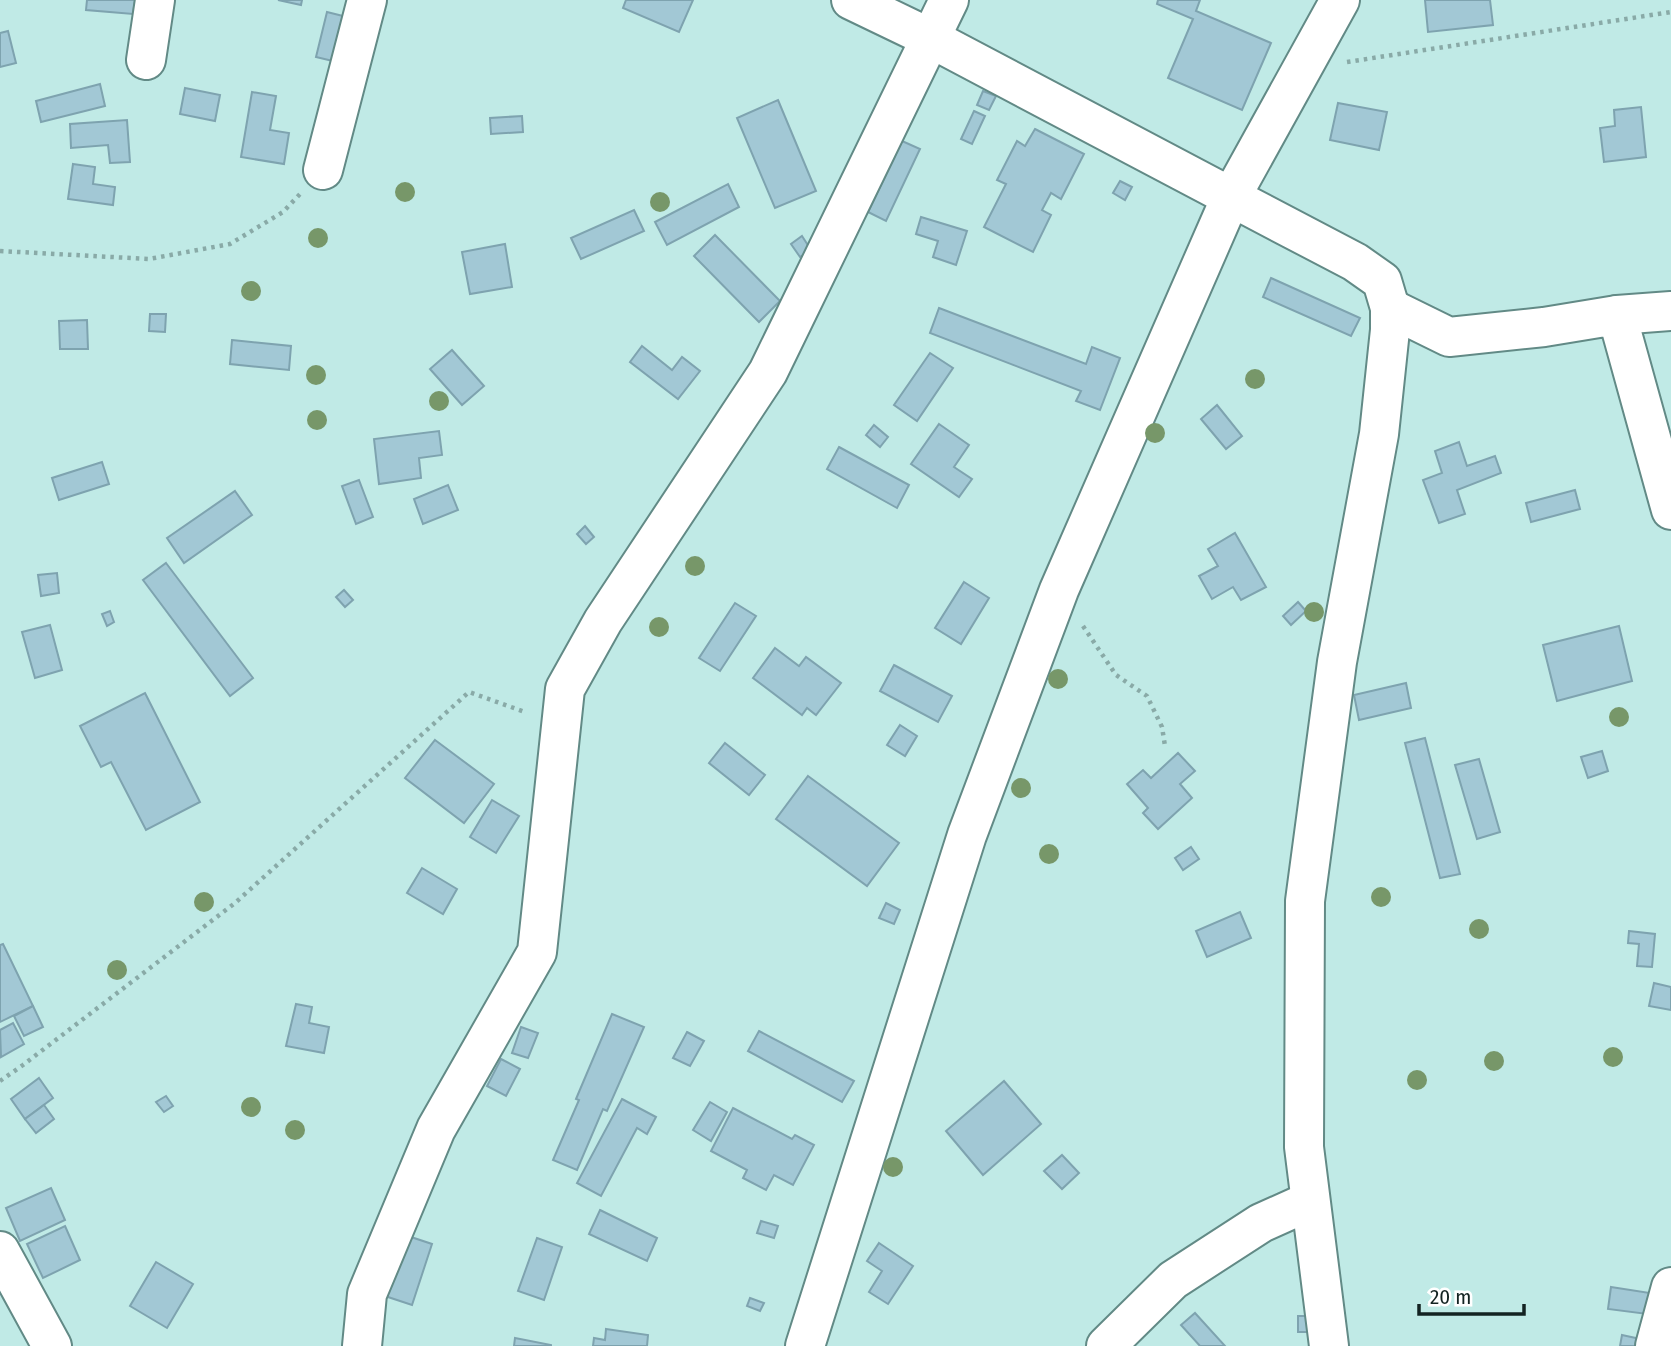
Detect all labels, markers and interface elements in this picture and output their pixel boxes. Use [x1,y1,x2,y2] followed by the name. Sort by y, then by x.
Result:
[1419,1272,1524,1316] scale bar
[1430,1284,1471,1310] text: 20 m

